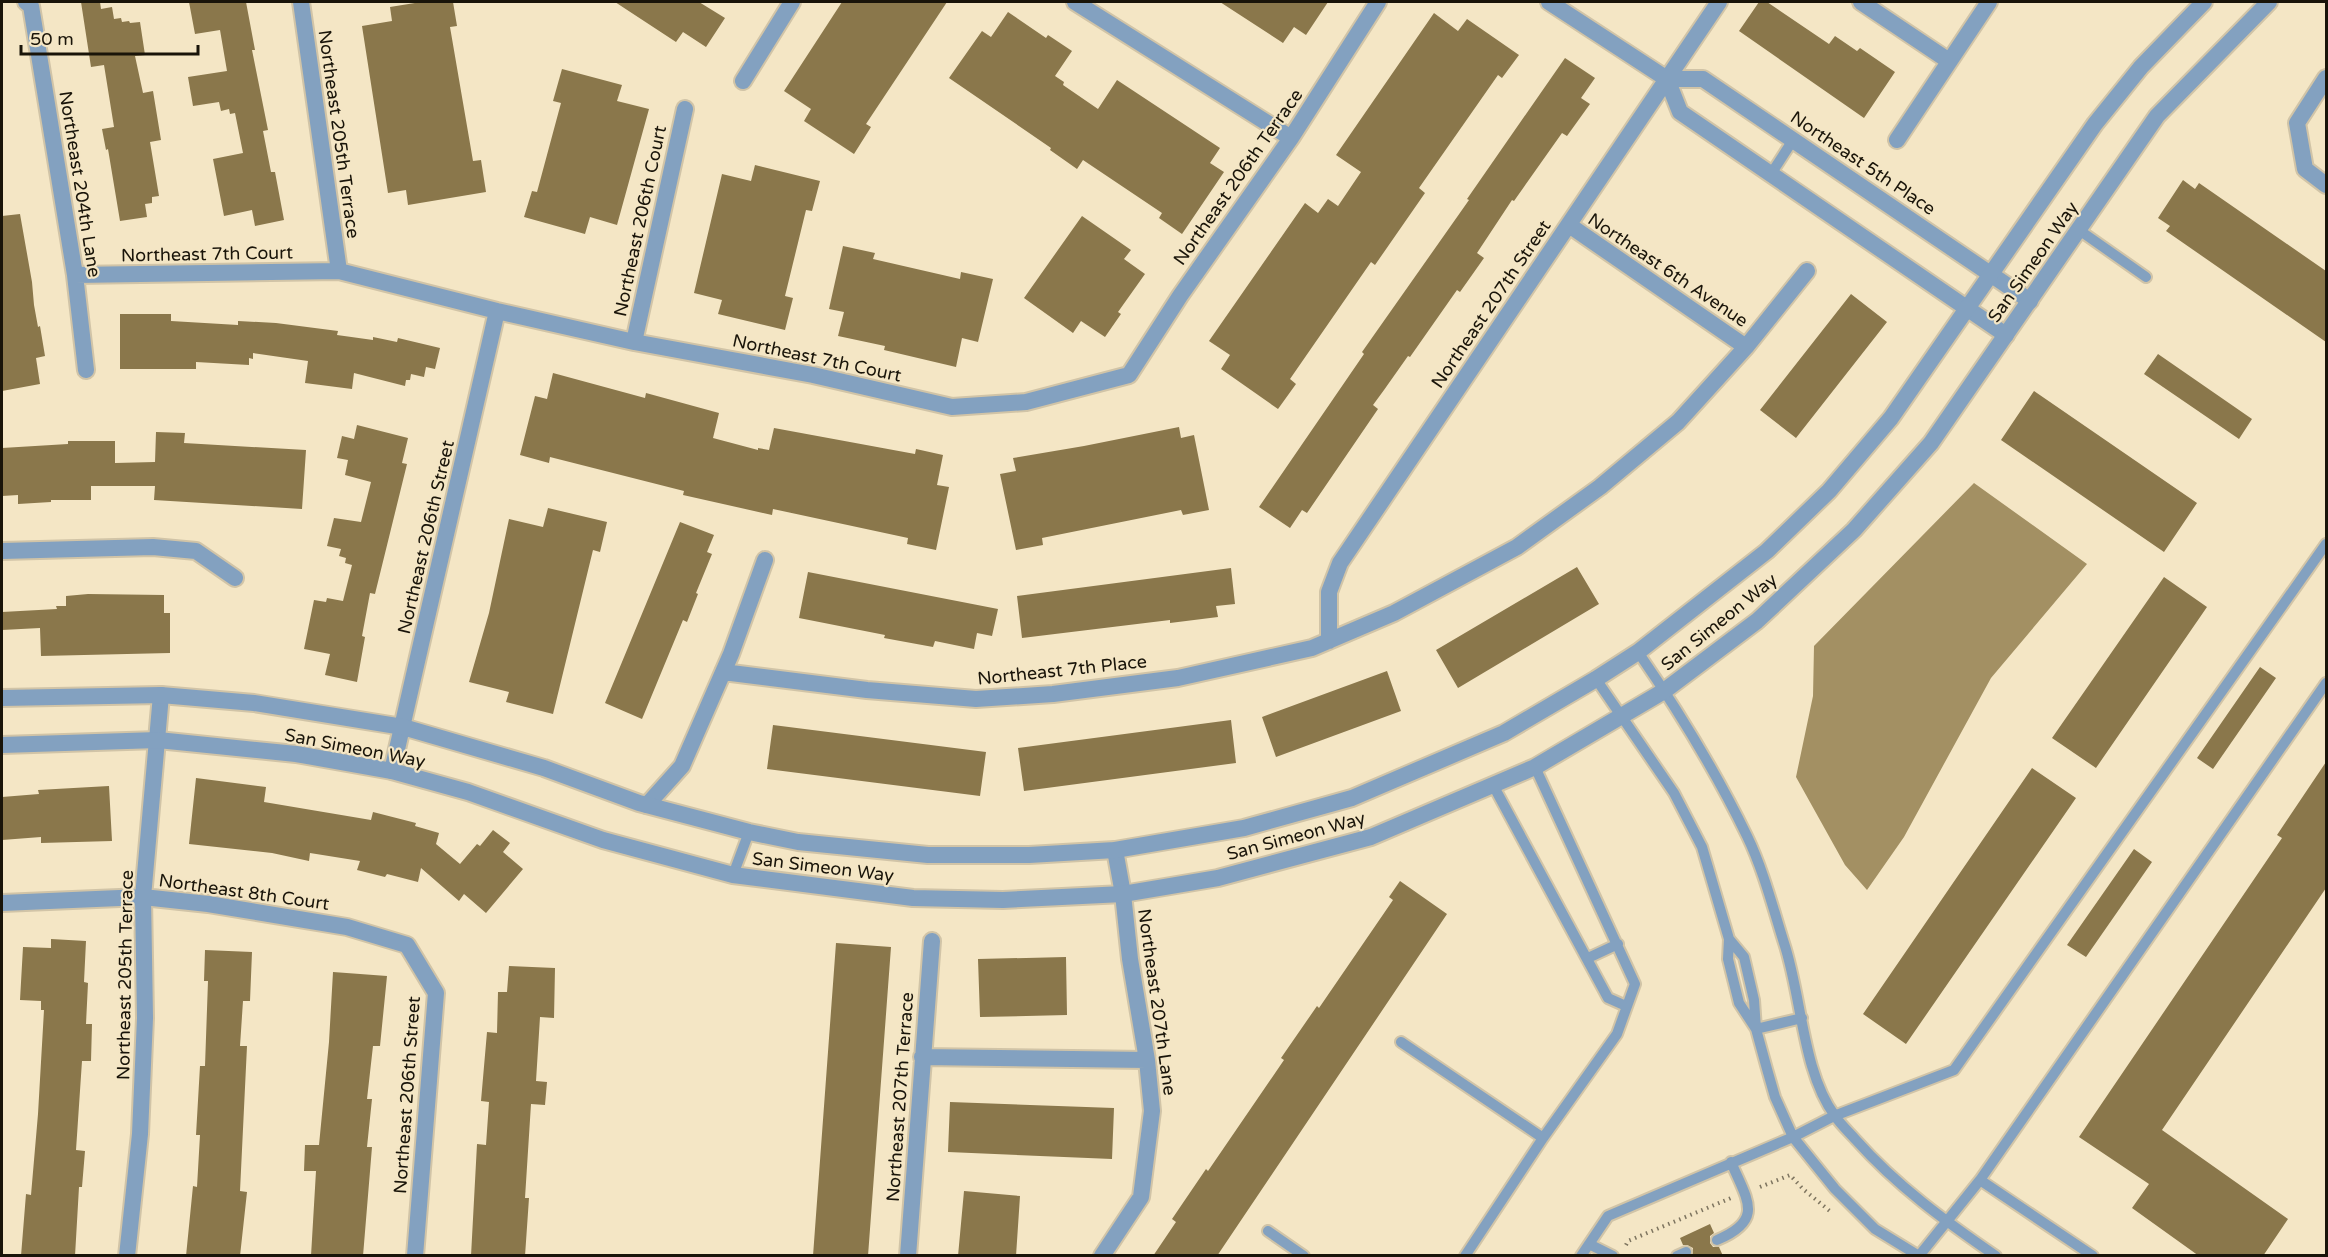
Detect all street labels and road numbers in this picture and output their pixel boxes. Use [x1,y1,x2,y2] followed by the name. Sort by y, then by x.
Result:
[313,28,365,240] street label: Northeast 205th Terrace
[1169,85,1307,269] street label: Northeast 206th Terrace
[54,89,106,279] street label: Northeast 204th Lane
[1786,106,1940,220] street label: Northeast 5th Place
[609,123,671,318] street label: Northeast 206th Court
[1983,197,2083,327] street label: San Simeon Way
[1584,208,1752,332] street label: Northeast 6th Avenue
[1426,216,1556,392] street label: Northeast 207th Street
[121,241,293,266] street label: Northeast 7th Court
[731,329,904,387] street label: Northeast 7th Court
[393,438,459,636] street label: Northeast 206th Street
[1657,568,1782,675] street label: San Simeon Way
[976,650,1148,690] street label: Northeast 7th Place
[283,724,427,772] street label: San Simeon Way
[1224,807,1368,865] street label: San Simeon Way
[751,847,895,887] street label: San Simeon Way
[157,869,331,915] street label: Northeast 8th Court
[112,870,138,1080] street label: Northeast 205th Terrace
[1133,907,1181,1097] street label: Northeast 207th Lane
[882,991,918,1203] street label: Northeast 207th Terrace
[389,995,425,1195] street label: Northeast 206th Street

